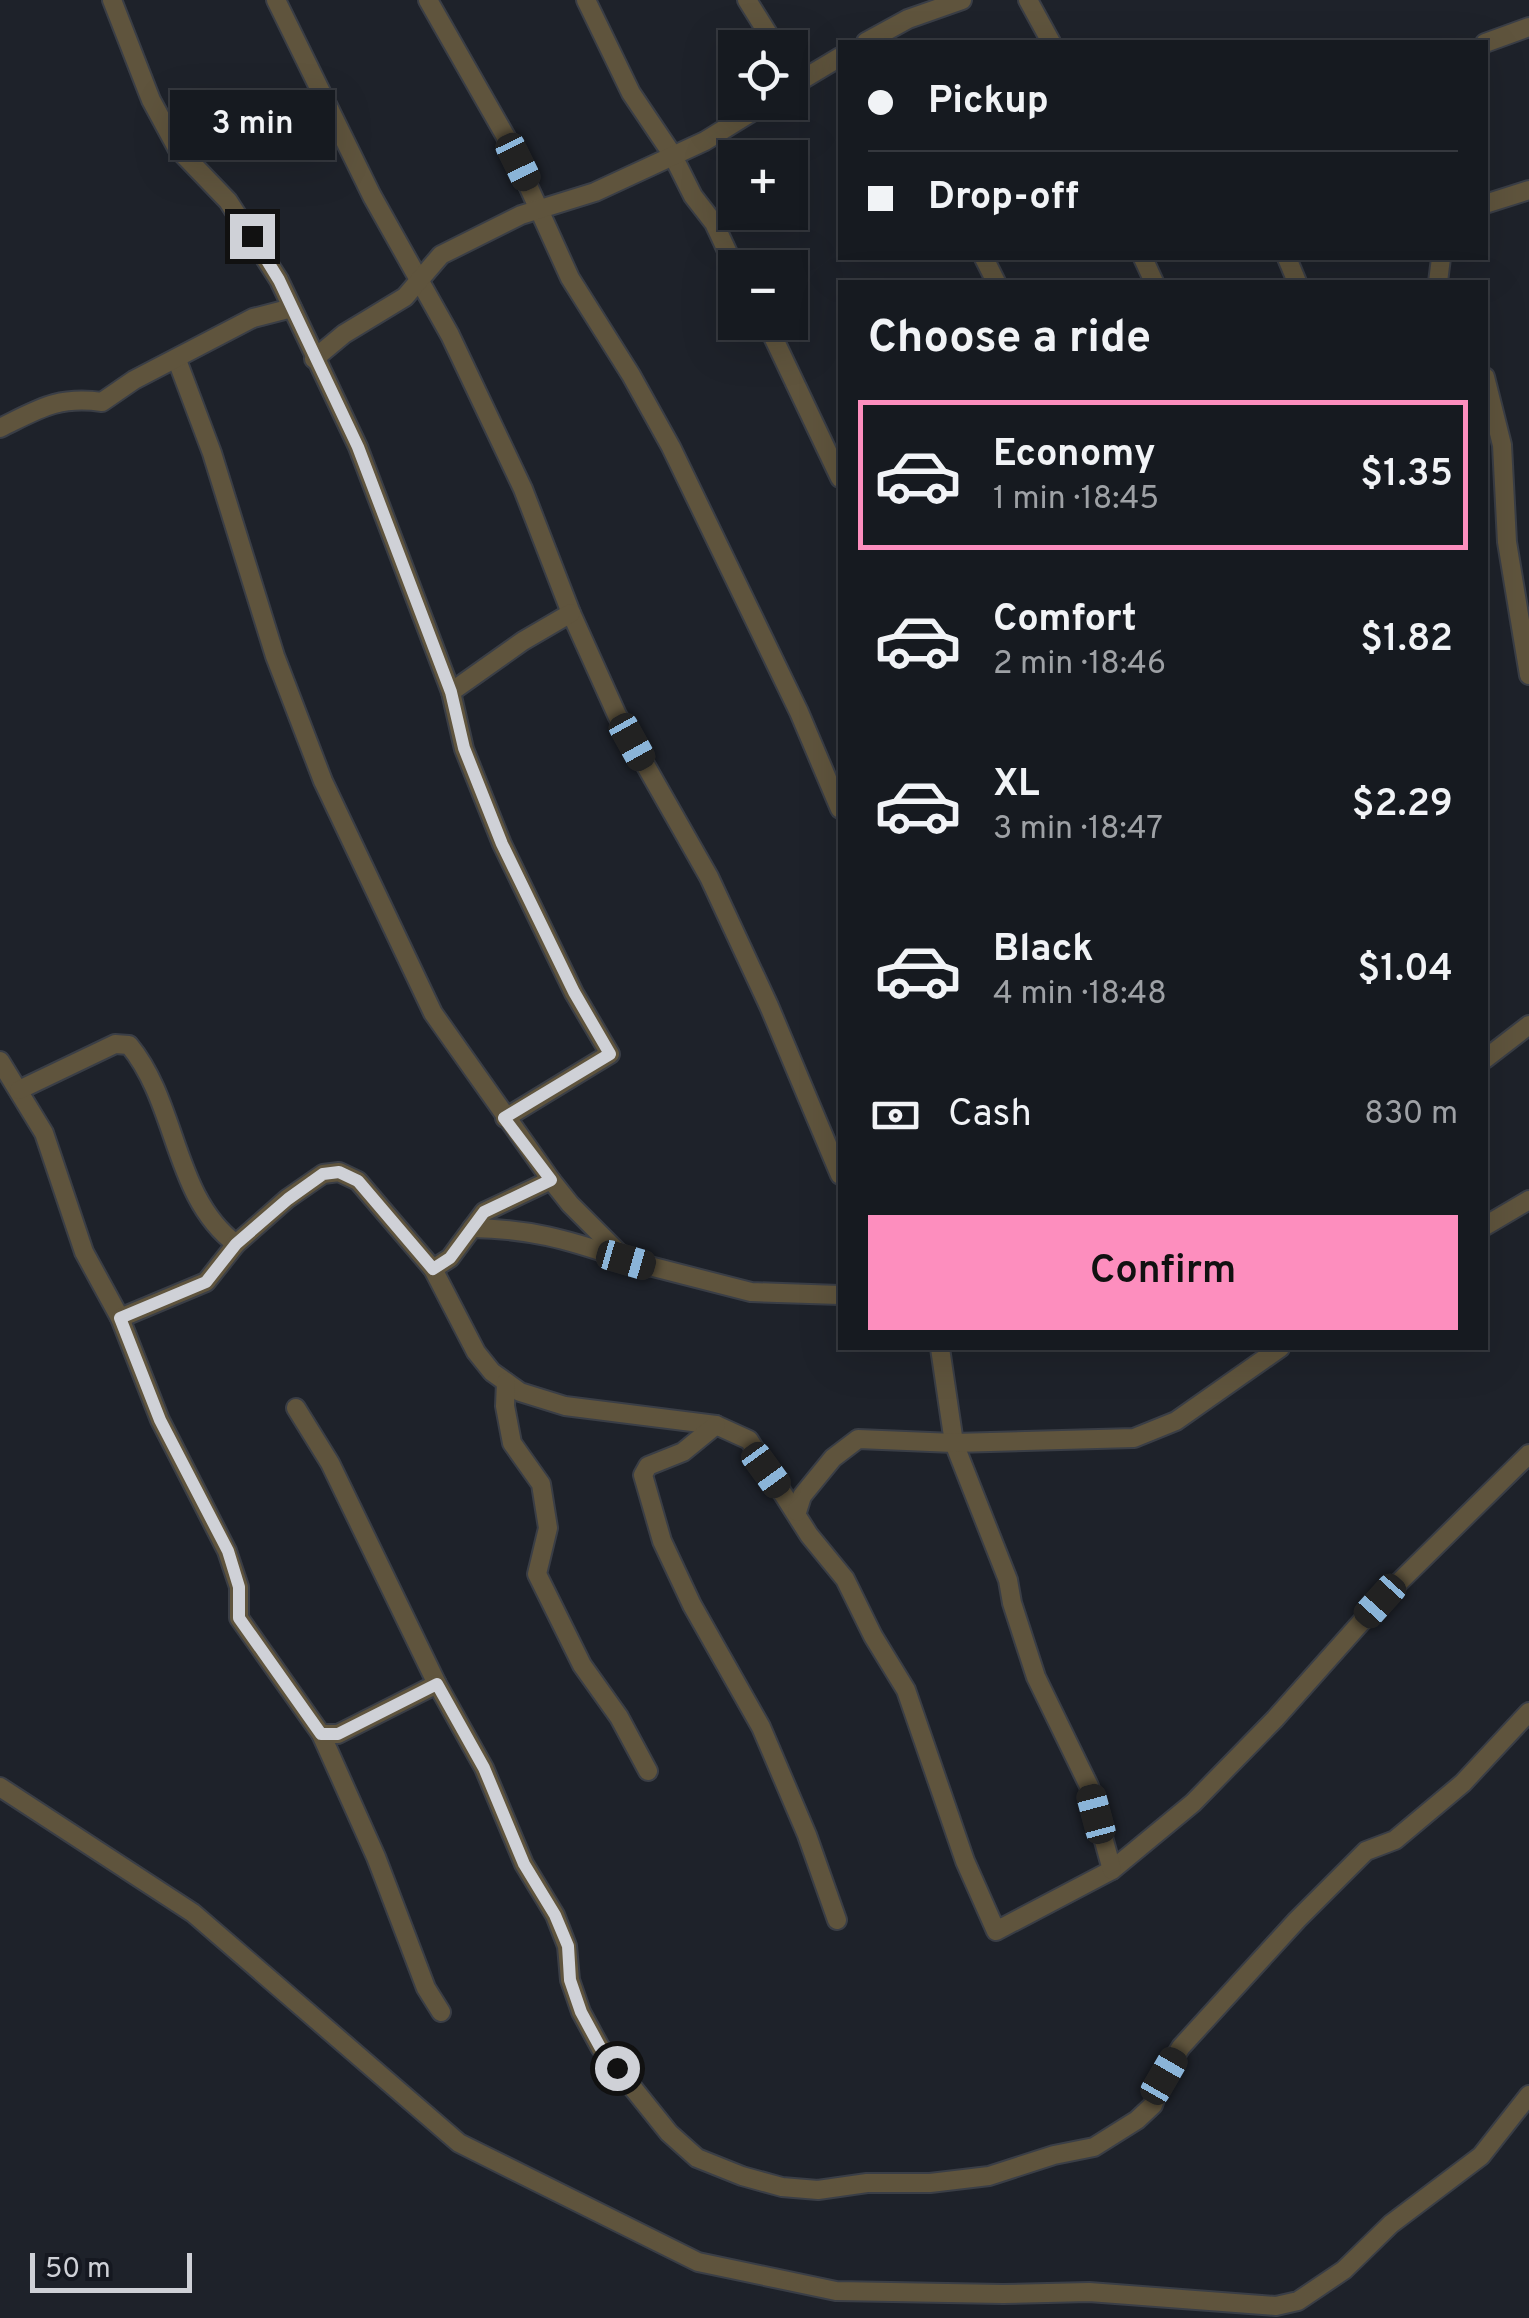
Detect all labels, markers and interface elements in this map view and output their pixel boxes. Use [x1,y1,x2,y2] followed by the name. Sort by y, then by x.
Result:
[718,30,808,340] map controls
[718,30,808,120] button: locate
[928,78,1049,127] text: Pickup
[170,91,334,161] callout: 3 min
[211,105,294,145] text: 3 min
[491,128,545,196] car
[718,140,808,230] button: +
[928,174,1079,223] text: Drop-off
[230,214,275,259] route end
[718,250,808,340] button: −
[868,311,1151,368] text: Choose a ride
[873,430,963,520] icon: car
[993,431,1155,480] text: Economy
[1360,451,1453,500] text: $1.35
[993,480,1159,520] text: 1 min · 18:45
[873,595,963,685] icon: car
[993,596,1137,645] text: Comfort
[1360,616,1453,665] text: $1.82
[993,645,1166,685] text: 2 min · 18:46
[604,708,660,776] car
[873,760,963,850] icon: car
[993,761,1040,810] text: XL
[1352,781,1453,830] text: $2.29
[993,810,1163,850] text: 3 min · 18:47
[873,925,963,1015] icon: car
[993,926,1093,975] text: Black
[1357,946,1453,995] text: $1.04
[993,975,1167,1015] text: 4 min · 18:48
[868,1088,923,1143] icon: cash
[948,1091,1032,1140] text: Cash
[1364,1095,1458,1135] text: 830 m
[868,1215,1458,1330] button: Confirm
[593,1237,659,1283] car
[736,1437,796,1503] car
[1349,1569,1411,1633] car
[1074,1781,1118,1847] car
[1136,2043,1192,2109] car
[595,2046,640,2091] route start
[30,2248,192,2292] scale bar
[45,2252,111,2288] text: 50 m

